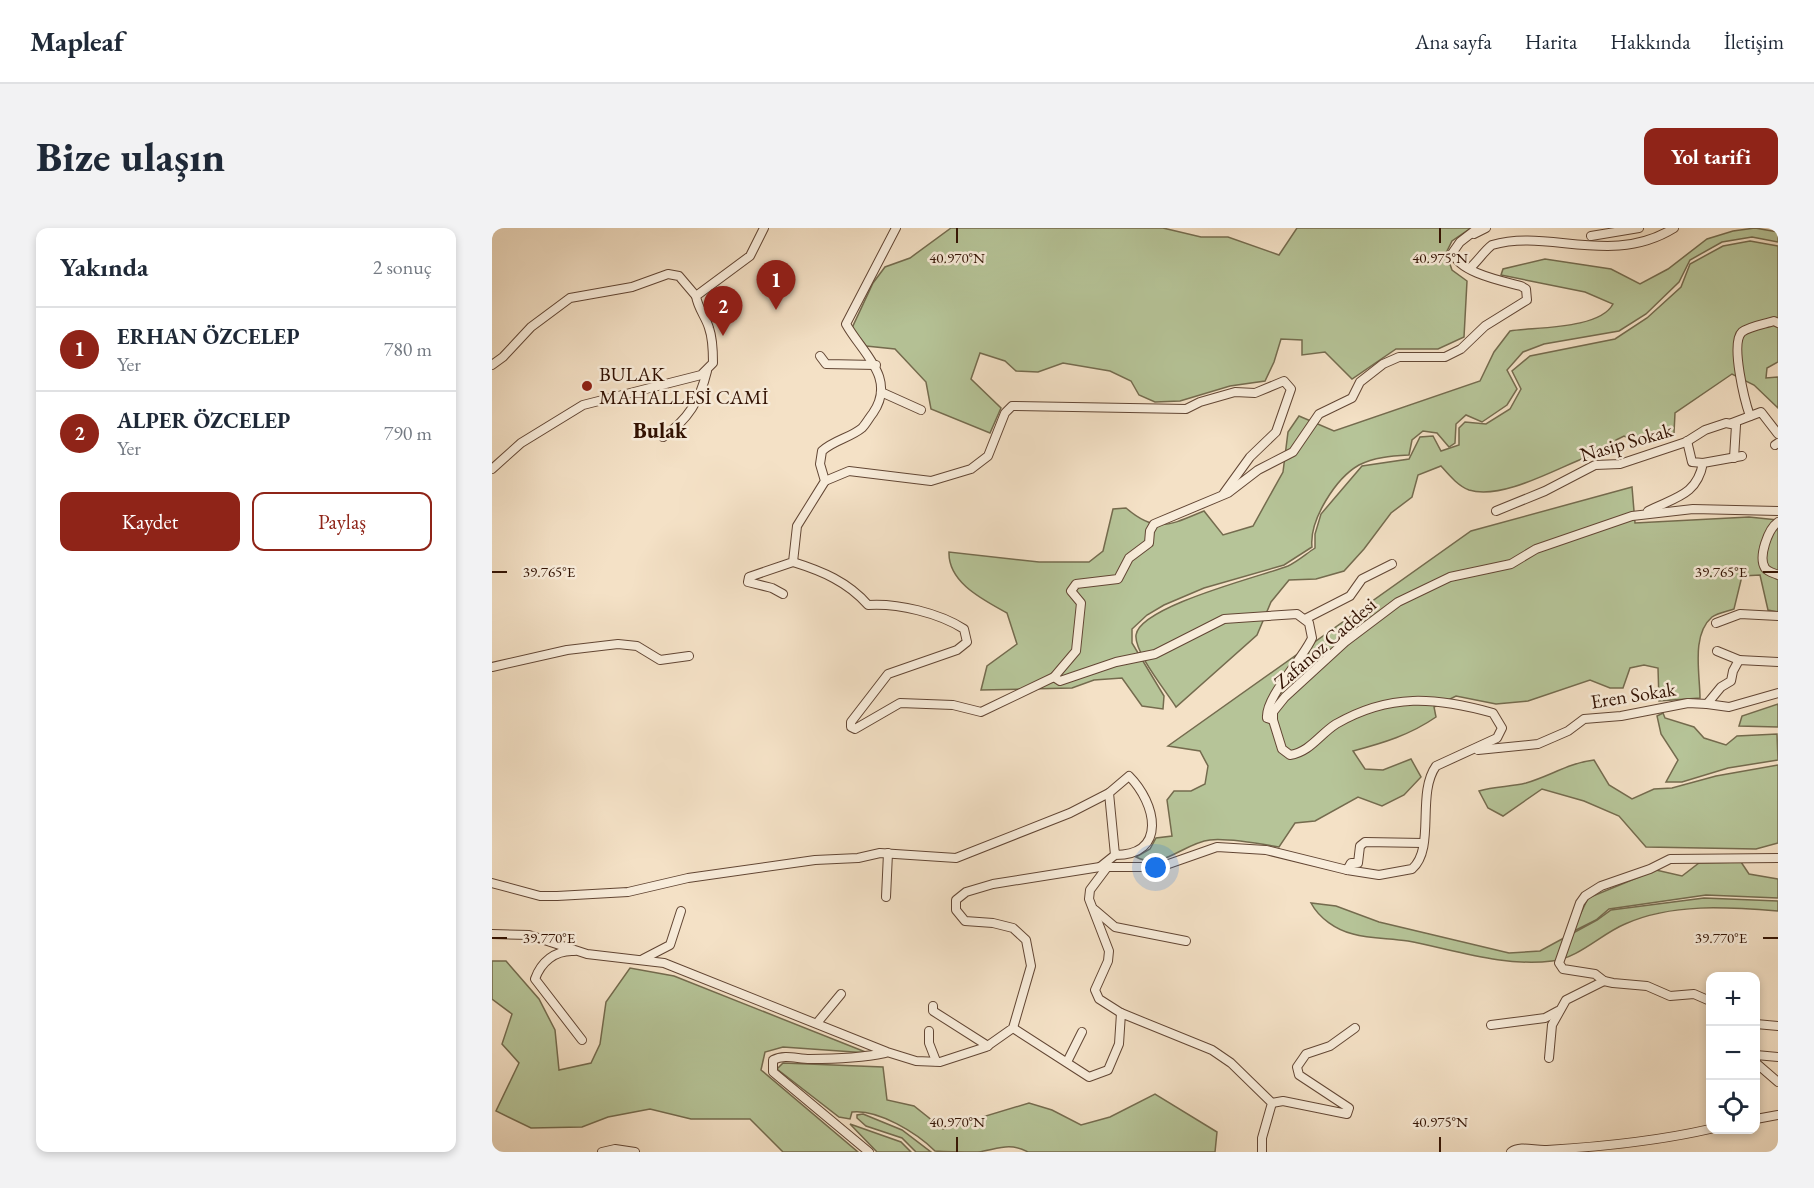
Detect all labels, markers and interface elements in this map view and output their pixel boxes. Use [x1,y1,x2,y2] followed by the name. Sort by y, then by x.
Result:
[30,23,124,59] text: Mapleaf
[1415,28,1492,55] text: Ana sayfa
[1525,28,1577,55] text: Harita
[1610,28,1691,55] text: Hakkında
[1724,28,1784,55] text: İletişim
[1644,128,1778,185] button: Yol tarifi
[36,129,225,184] text: Bize ulaşın
[929,248,985,267] text: 40.970°N
[1412,248,1468,267] text: 40.975°N
[60,250,148,284] text: Yakında
[373,254,432,280] text: 2 sonuç
[756,260,796,310] pin: 1
[704,286,742,336] pin: 2
[117,322,300,351] text: ERHAN ÖZCELEP
[74,336,85,362] text: 1
[384,336,432,362] text: 780 m
[117,351,141,377] text: Yer
[599,361,769,410] place label: BULAK MAHALLESİ CAMİ
[580,379,594,393] marker: BULAK MAHALLESİ CAMİ
[117,406,290,435] text: ALPER ÖZCELEP
[633,416,688,445] district label: Bulak
[1577,416,1676,468] street label: Nasip Sokak
[74,420,85,446] text: 2
[384,420,432,446] text: 790 m
[117,435,141,461] text: Yer
[60,492,240,551] button: Kaydet
[252,492,432,551] button: Paylaş
[523,562,576,581] text: 39.765°E
[1695,562,1748,581] text: 39.765°E
[1268,591,1382,695] street label: Zafanoz Caddesi
[1589,675,1678,715] street label: Eren Sokak
[1141,853,1170,882] your location
[523,928,576,947] text: 39.770°E
[1695,928,1748,947] text: 39.770°E
[1706,972,1760,1134] map controls
[1706,972,1760,1026] button: +
[1706,1026,1760,1080] button: −
[1706,1080,1760,1134] button: locate
[929,1112,985,1131] text: 40.970°N
[1412,1112,1468,1131] text: 40.975°N

